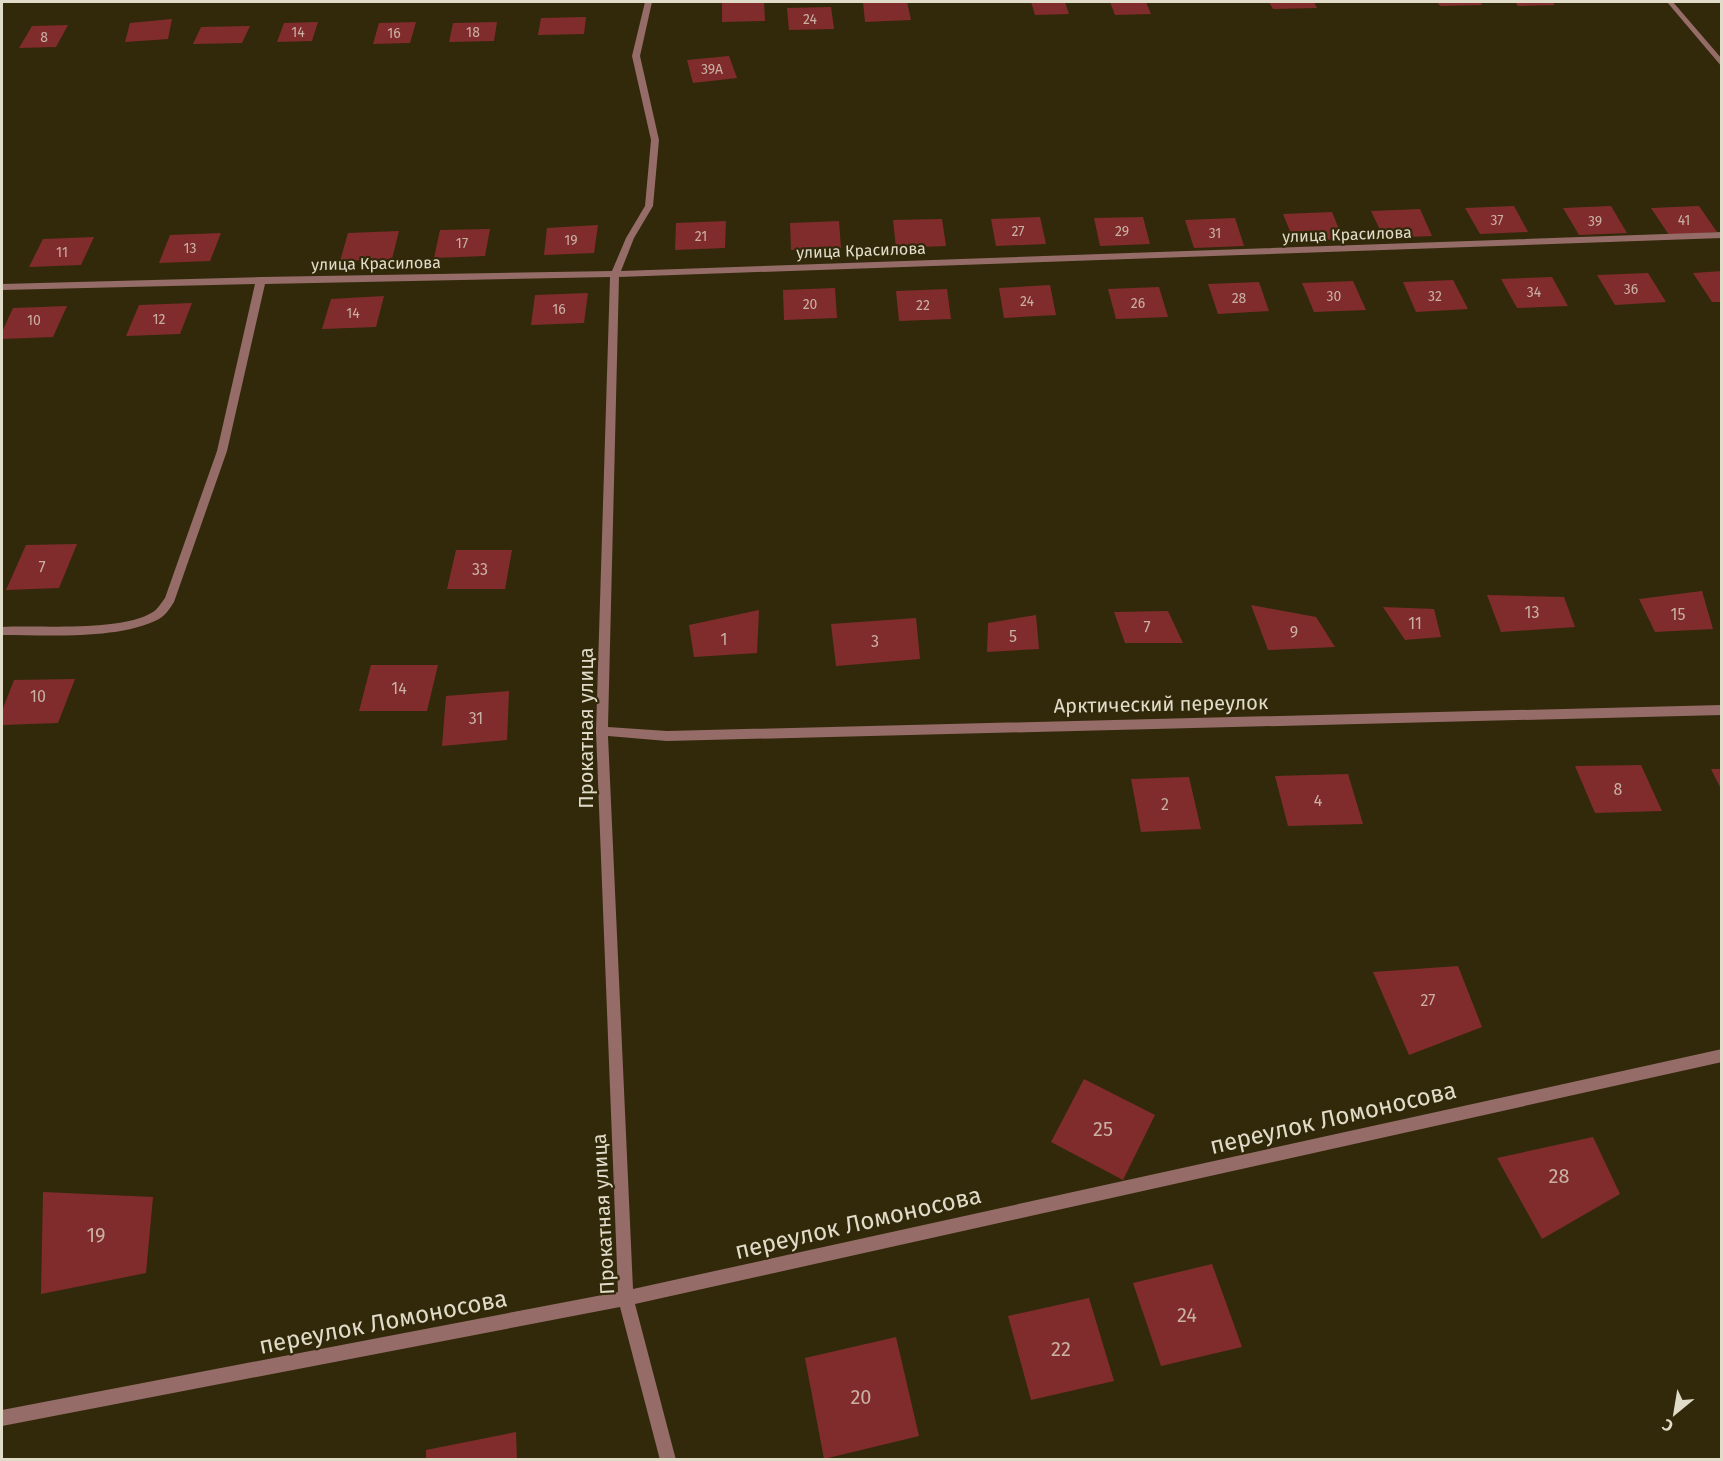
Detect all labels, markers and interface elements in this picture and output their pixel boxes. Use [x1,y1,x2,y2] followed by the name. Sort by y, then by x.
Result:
[803,11,818,28] house number: 24
[291,24,305,41] house number: 14
[466,24,480,41] house number: 18
[387,25,401,42] house number: 16
[40,29,48,46] house number: 8
[701,61,723,78] house number: 39А
[1490,212,1504,229] house number: 37
[1678,212,1690,229] house number: 41
[1588,213,1602,230] house number: 39
[1011,223,1025,240] house number: 27
[1115,223,1129,240] house number: 29
[1282,223,1412,246] street label: улица Красилова
[1209,225,1221,242] house number: 31
[695,228,707,245] house number: 21
[564,232,578,249] house number: 19
[456,235,468,252] house number: 17
[796,239,926,262] street label: улица Красилова
[183,240,197,257] house number: 13
[56,244,68,261] house number: 11
[311,253,441,274] street label: улица Красилова
[1624,281,1638,298] house number: 36
[1527,284,1542,301] house number: 34
[1327,288,1342,305] house number: 30
[1428,288,1442,305] house number: 32
[1232,290,1247,307] house number: 28
[1020,293,1035,310] house number: 24
[1131,295,1145,312] house number: 26
[803,296,818,313] house number: 20
[916,297,930,314] house number: 22
[552,301,566,318] house number: 16
[346,305,360,322] house number: 14
[153,311,166,328] house number: 12
[27,312,41,329] house number: 10
[38,558,46,577] house number: 7
[472,560,488,579] house number: 33
[1525,603,1539,622] house number: 13
[1671,605,1685,624] house number: 15
[1408,614,1422,633] house number: 11
[1143,618,1151,637] house number: 7
[1290,623,1298,642] house number: 9
[1009,627,1017,646] house number: 5
[721,630,727,649] house number: 1
[871,632,879,651] house number: 3
[574,647,598,809] street label: Прокатная улица
[391,679,407,698] house number: 14
[30,687,46,706] house number: 10
[1054,690,1269,718] street label: Арктический переулок
[469,709,483,728] house number: 31
[1614,780,1623,799] house number: 8
[1314,791,1323,810] house number: 4
[1161,795,1169,814] house number: 2
[1421,991,1435,1010] house number: 27
[1207,1076,1459,1160] street label: переулок Ломоносова
[1093,1117,1113,1141] house number: 25
[587,1133,619,1295] street label: Прокатная улица
[1549,1164,1569,1188] house number: 28
[732,1181,984,1265] street label: переулок Ломоносова
[86,1223,106,1247] house number: 19
[257,1284,509,1360] street label: переулок Ломоносова
[1177,1303,1197,1327] house number: 24
[1051,1337,1071,1361] house number: 22
[1645,1383,1705,1443] north arrow
[850,1385,872,1409] house number: 20
[1658,1415,1676,1436] text: С

